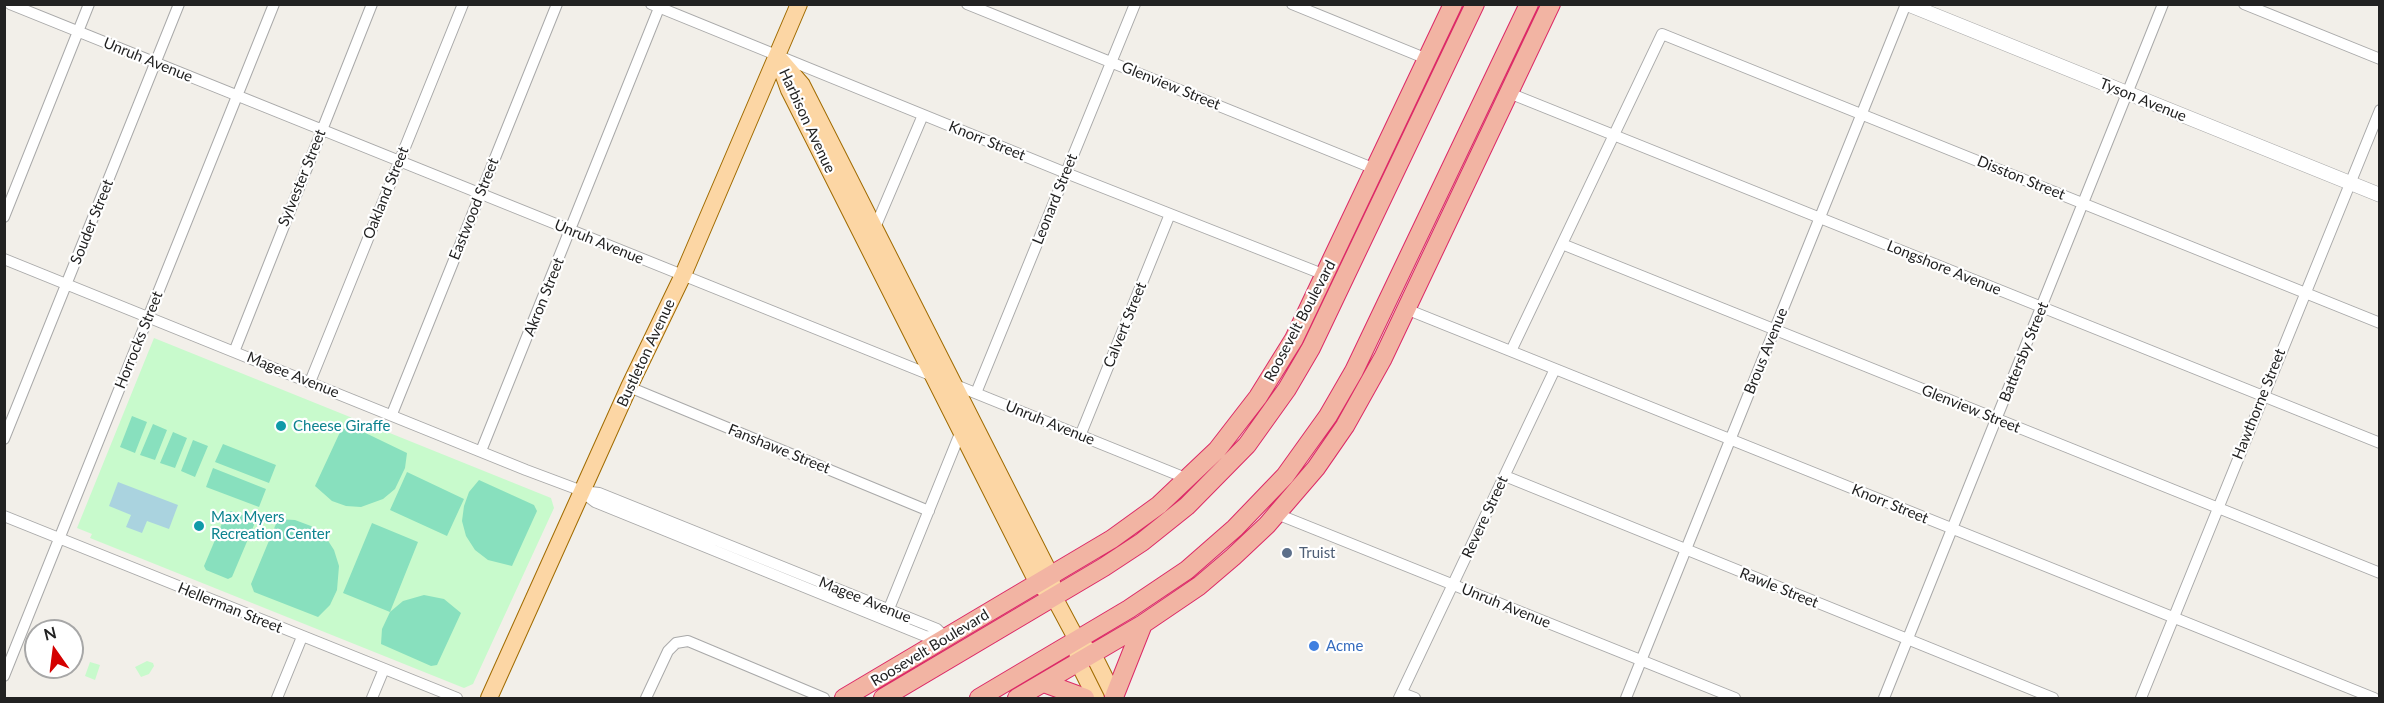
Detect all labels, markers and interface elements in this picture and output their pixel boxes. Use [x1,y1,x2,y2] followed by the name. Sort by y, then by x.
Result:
[101,34,195,86] street label: Unruh Avenue
[1119,58,1223,114] street label: Glenview Street
[775,66,839,176] street label: Harbison Avenue
[2097,74,2189,126] street label: Tyson Avenue
[946,117,1028,165] street label: Knorr Street
[274,127,330,229] street label: Sylvester Street
[359,144,413,242] street label: Oakland Street
[1029,151,1081,247] street label: Leonard Street
[1974,152,2068,204] street label: Disston Street
[445,155,503,263] street label: Eastwood Street
[67,177,117,267] street label: Souder Street
[552,216,646,268] street label: Unruh Avenue
[1884,237,2004,299] street label: Longshore Avenue
[520,255,568,339] street label: Akron Street
[1260,257,1340,385] street label: Roosevelt Boulevard
[1100,280,1150,370] street label: Calvert Street
[111,289,167,391] street label: Horrocks Street
[613,296,679,410] street label: Bustleton Avenue
[1996,299,2052,405] street label: Battersby Street
[1741,305,1791,397] street label: Brous Avenue
[2229,346,2289,462] street label: Hawthorne Street
[244,348,342,402] street label: Magee Avenue
[1919,381,2023,437] street label: Glenview Street
[1003,397,1097,449] street label: Unruh Avenue
[293,417,390,435] place label: Cheese Giraffe
[274,419,288,433] marker: Cheese Giraffe
[725,420,833,478] street label: Fanshawe Street
[1458,473,1512,561] street label: Revere Street
[1849,480,1931,528] street label: Knorr Street
[211,508,330,543] place label: Max Myers Recreation Center
[192,519,206,533] marker: Max Myers Recreation Center
[1299,544,1336,562] place label: Truist
[1280,546,1294,560] marker: Truist
[1737,564,1821,612] street label: Rawle Street
[816,573,914,627] street label: Magee Avenue
[175,579,285,637] street label: Hellerman Street
[1459,580,1553,632] street label: Unruh Avenue
[868,606,992,690] street label: Roosevelt Boulevard
[24,619,84,679] north arrow
[42,622,58,644] text: N
[1326,637,1363,655] place label: Acme
[1307,639,1321,653] marker: Acme

